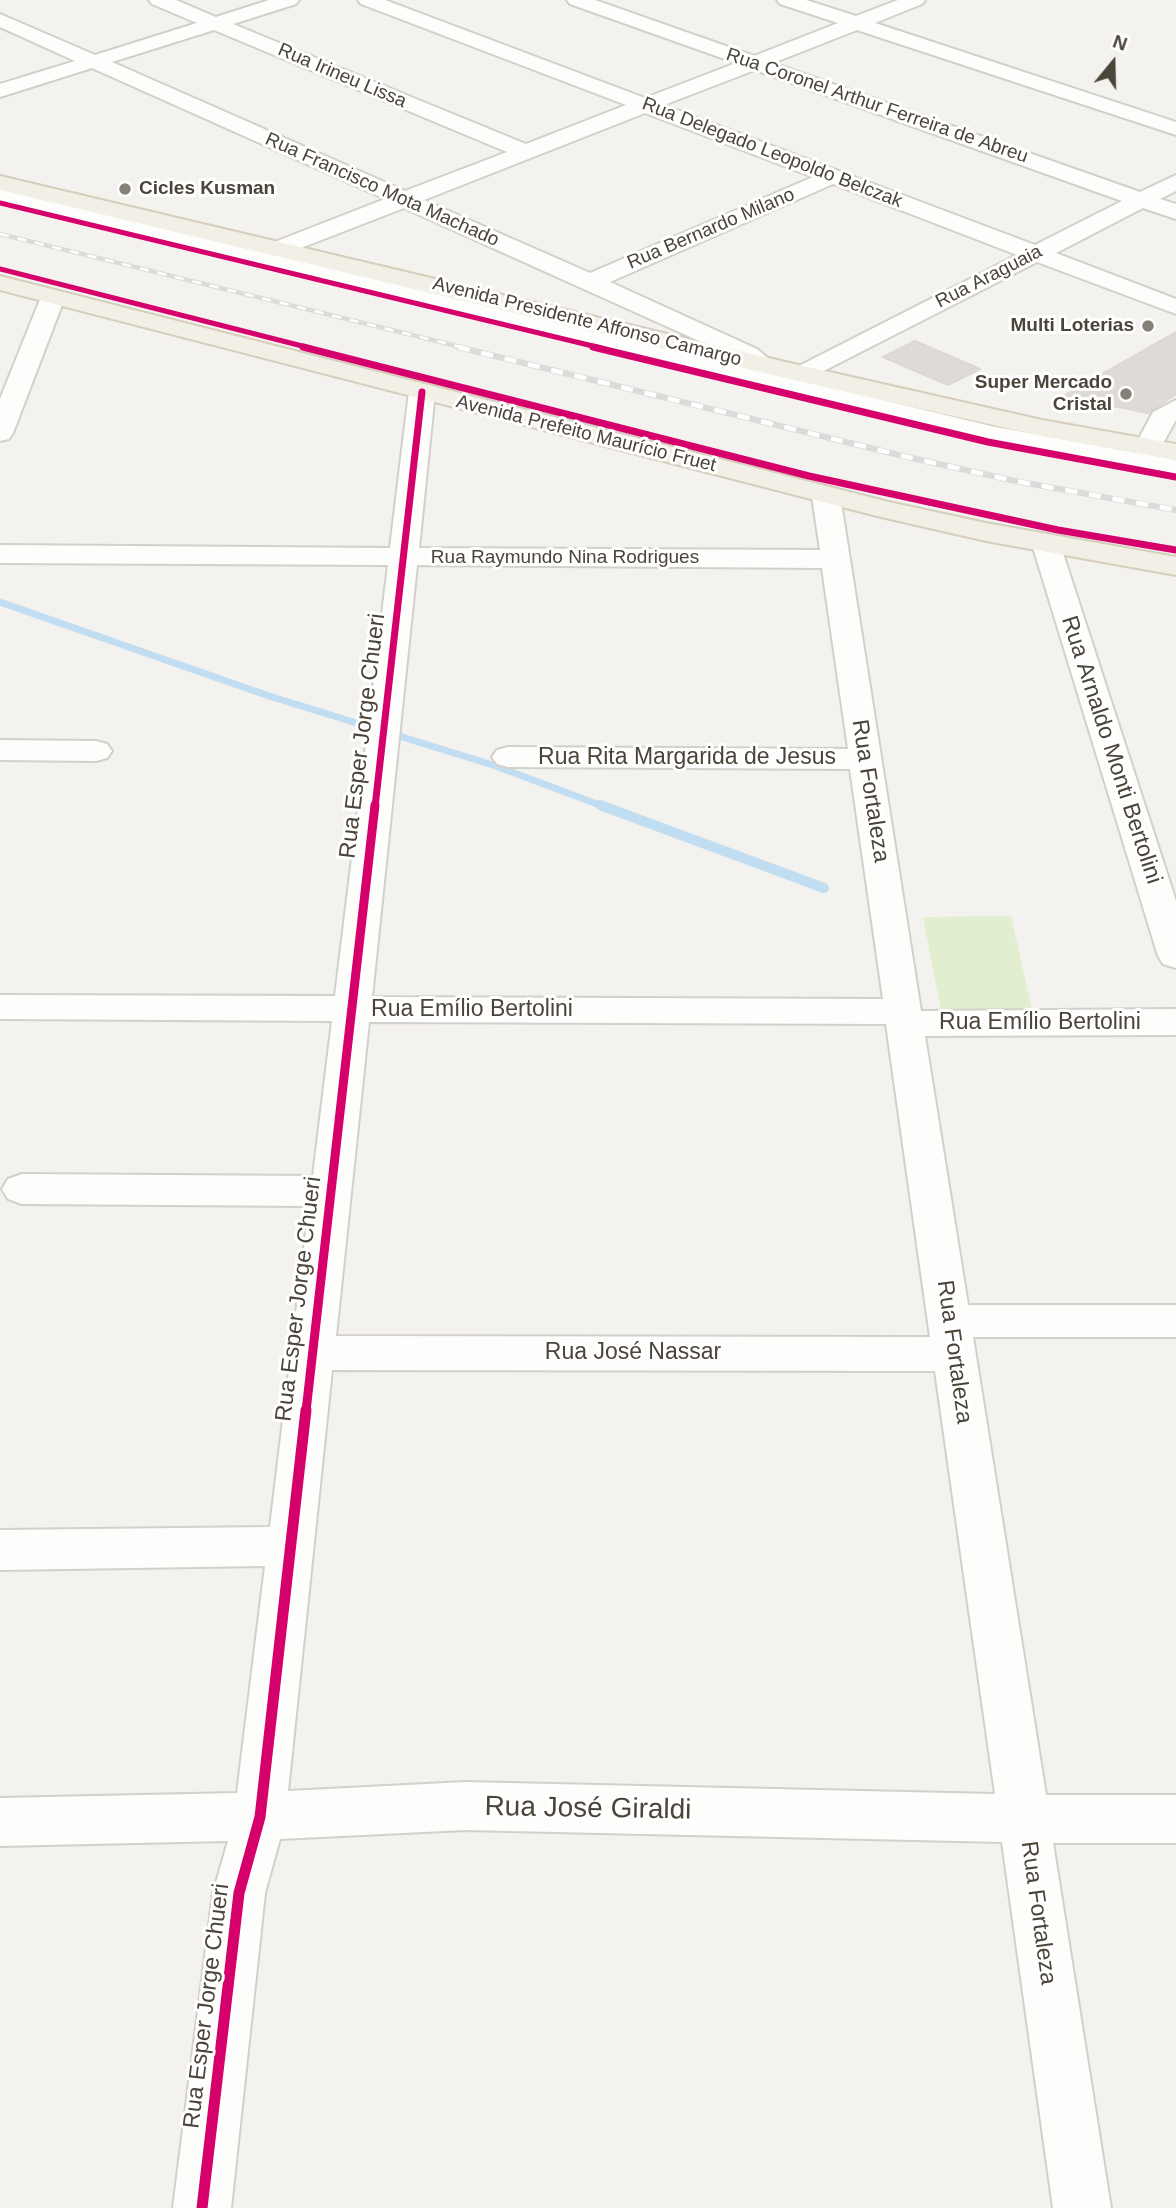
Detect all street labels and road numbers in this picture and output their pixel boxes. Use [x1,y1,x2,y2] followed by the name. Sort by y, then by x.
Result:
[274,39,410,113] street label: Rua Irineu Lissa
[723,43,1031,169] street label: Rua Coronel Arthur Ferreira de Abreu
[639,93,905,213] street label: Rua Delegado Leopoldo Belczak
[262,128,502,252] street label: Rua Francisco Mota Machado
[624,183,798,275] street label: Rua Bernardo Milano
[932,240,1046,314] street label: Rua Araguaia
[430,273,744,371] street label: Avenida Presidente Affonso Camargo
[454,391,718,477] street label: Avenida Prefeito Maurício Fruet
[431,547,699,569] street label: Rua Raymundo Nina Rodrigues
[334,612,392,860] street label: Rua Esper Jorge Chueri
[1055,613,1167,887] street label: Rua Arnaldo Monti Bertolini
[845,718,895,864] street label: Rua Fortaleza
[538,744,836,772] street label: Rua Rita Margarida de Jesus
[371,996,573,1024] street label: Rua Emílio Bertolini
[939,1009,1141,1037] street label: Rua Emílio Bertolini
[270,1175,328,1423] street label: Rua Esper Jorge Chueri
[930,1279,978,1425] street label: Rua Fortaleza
[545,1339,721,1367] street label: Rua José Nassar
[484,1790,692,1828] street label: Rua José Giraldi
[1014,1840,1062,1986] street label: Rua Fortaleza
[178,1882,236,2130] street label: Rua Esper Jorge Chueri

